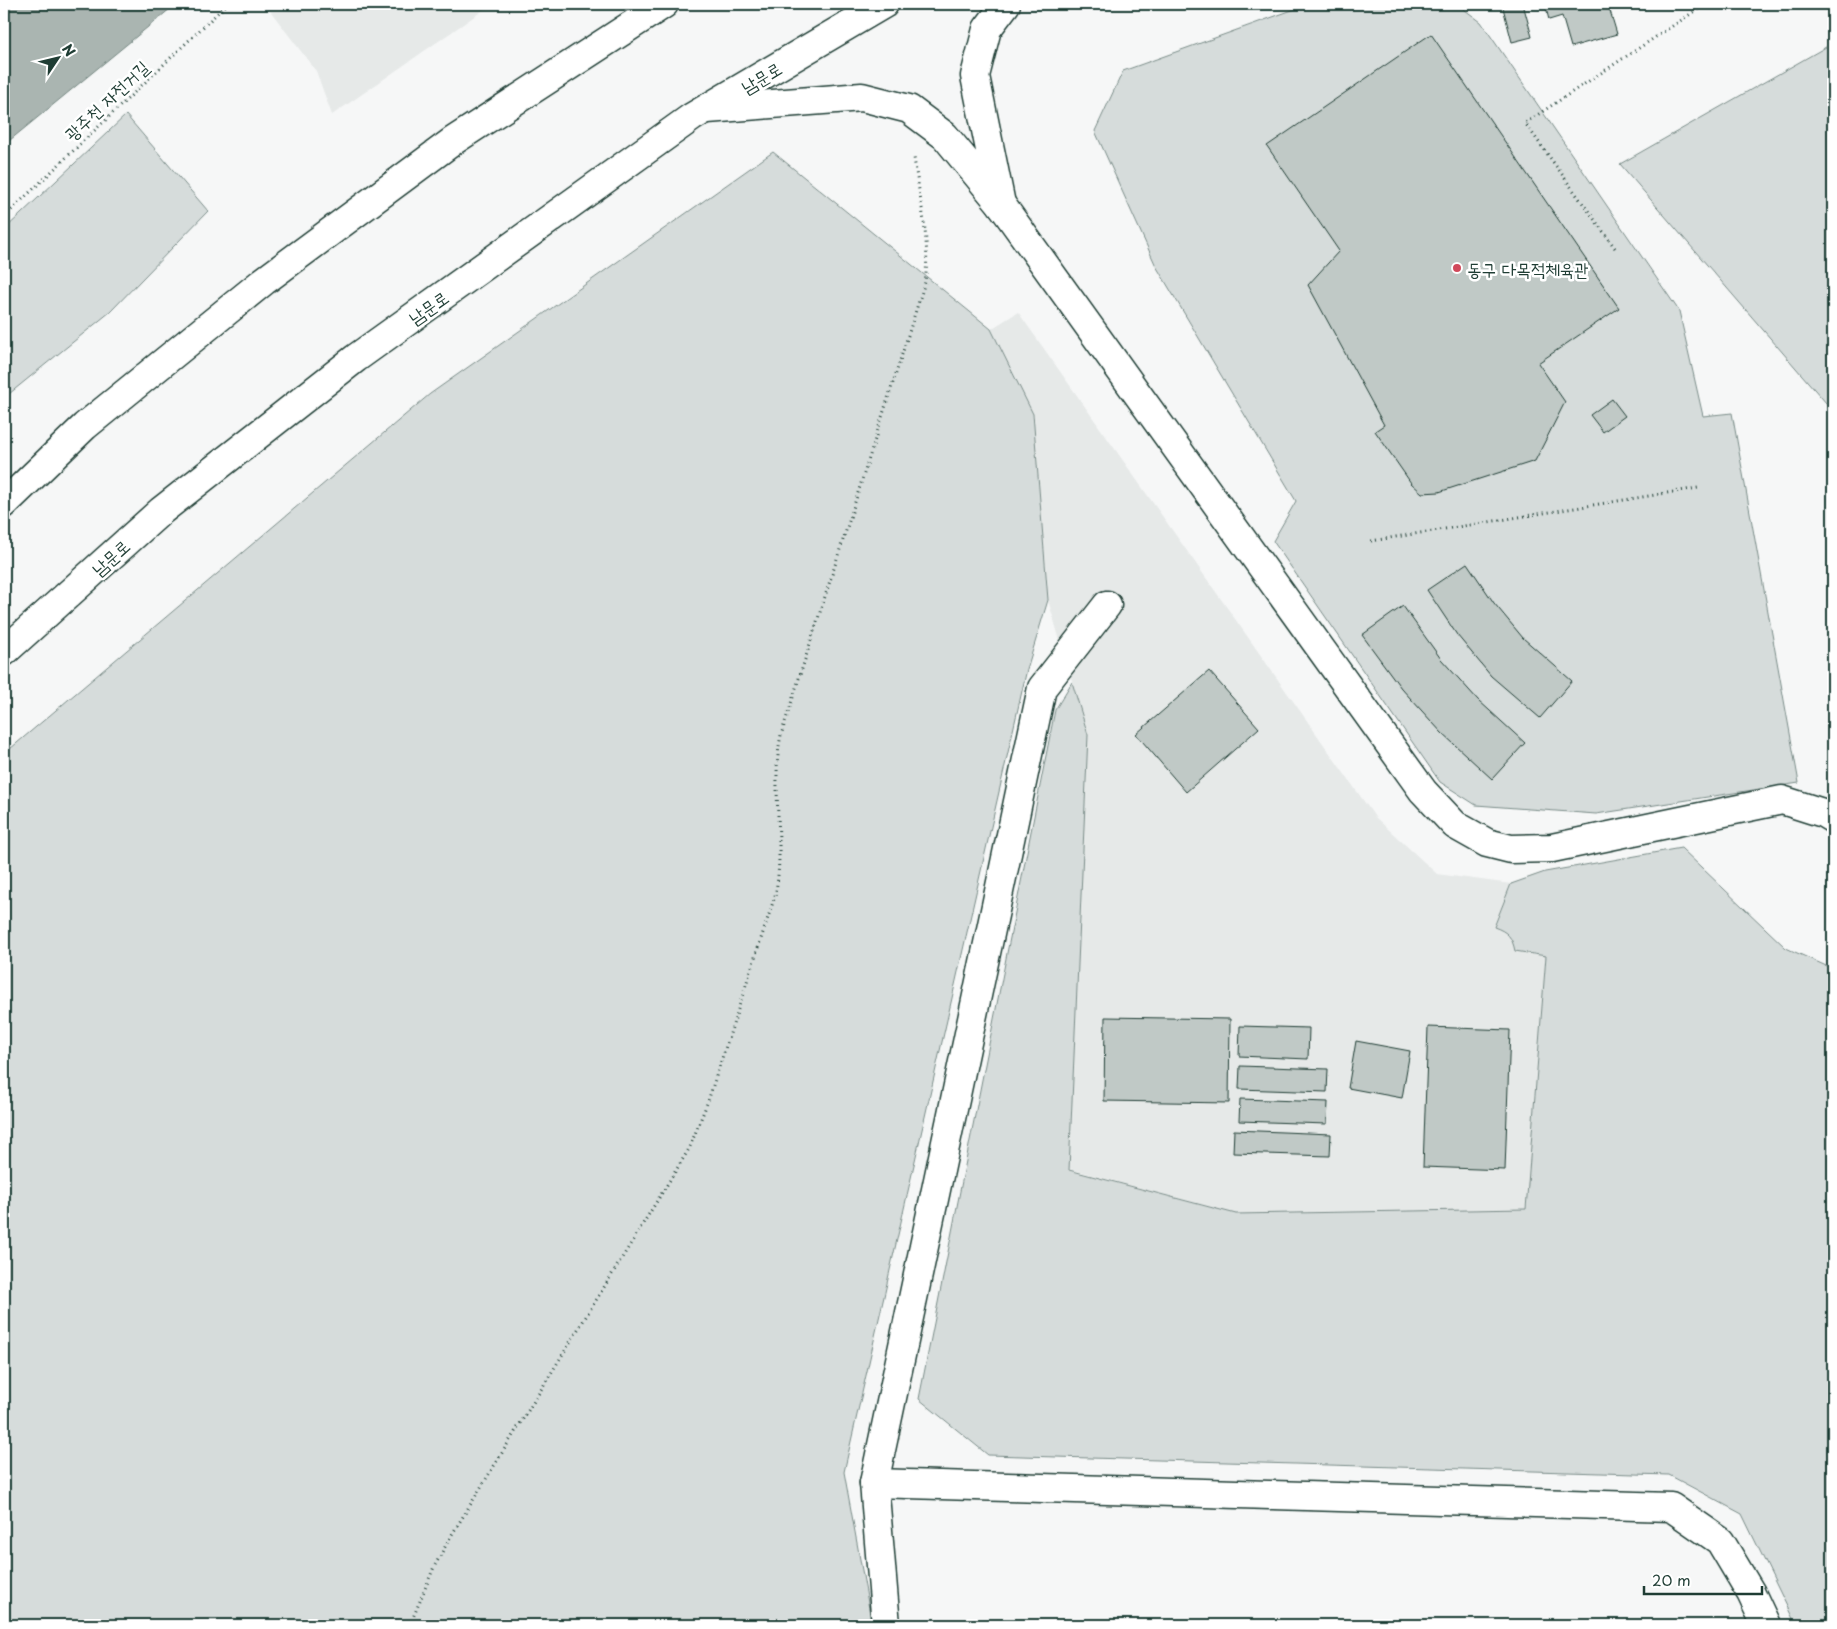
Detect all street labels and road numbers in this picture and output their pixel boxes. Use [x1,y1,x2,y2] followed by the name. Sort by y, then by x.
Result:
[58,53,155,146] street label: 광주천 자전거길
[735,54,787,100] street label: 남문로
[402,283,454,331] street label: 남문로
[85,532,135,582] street label: 남문로

